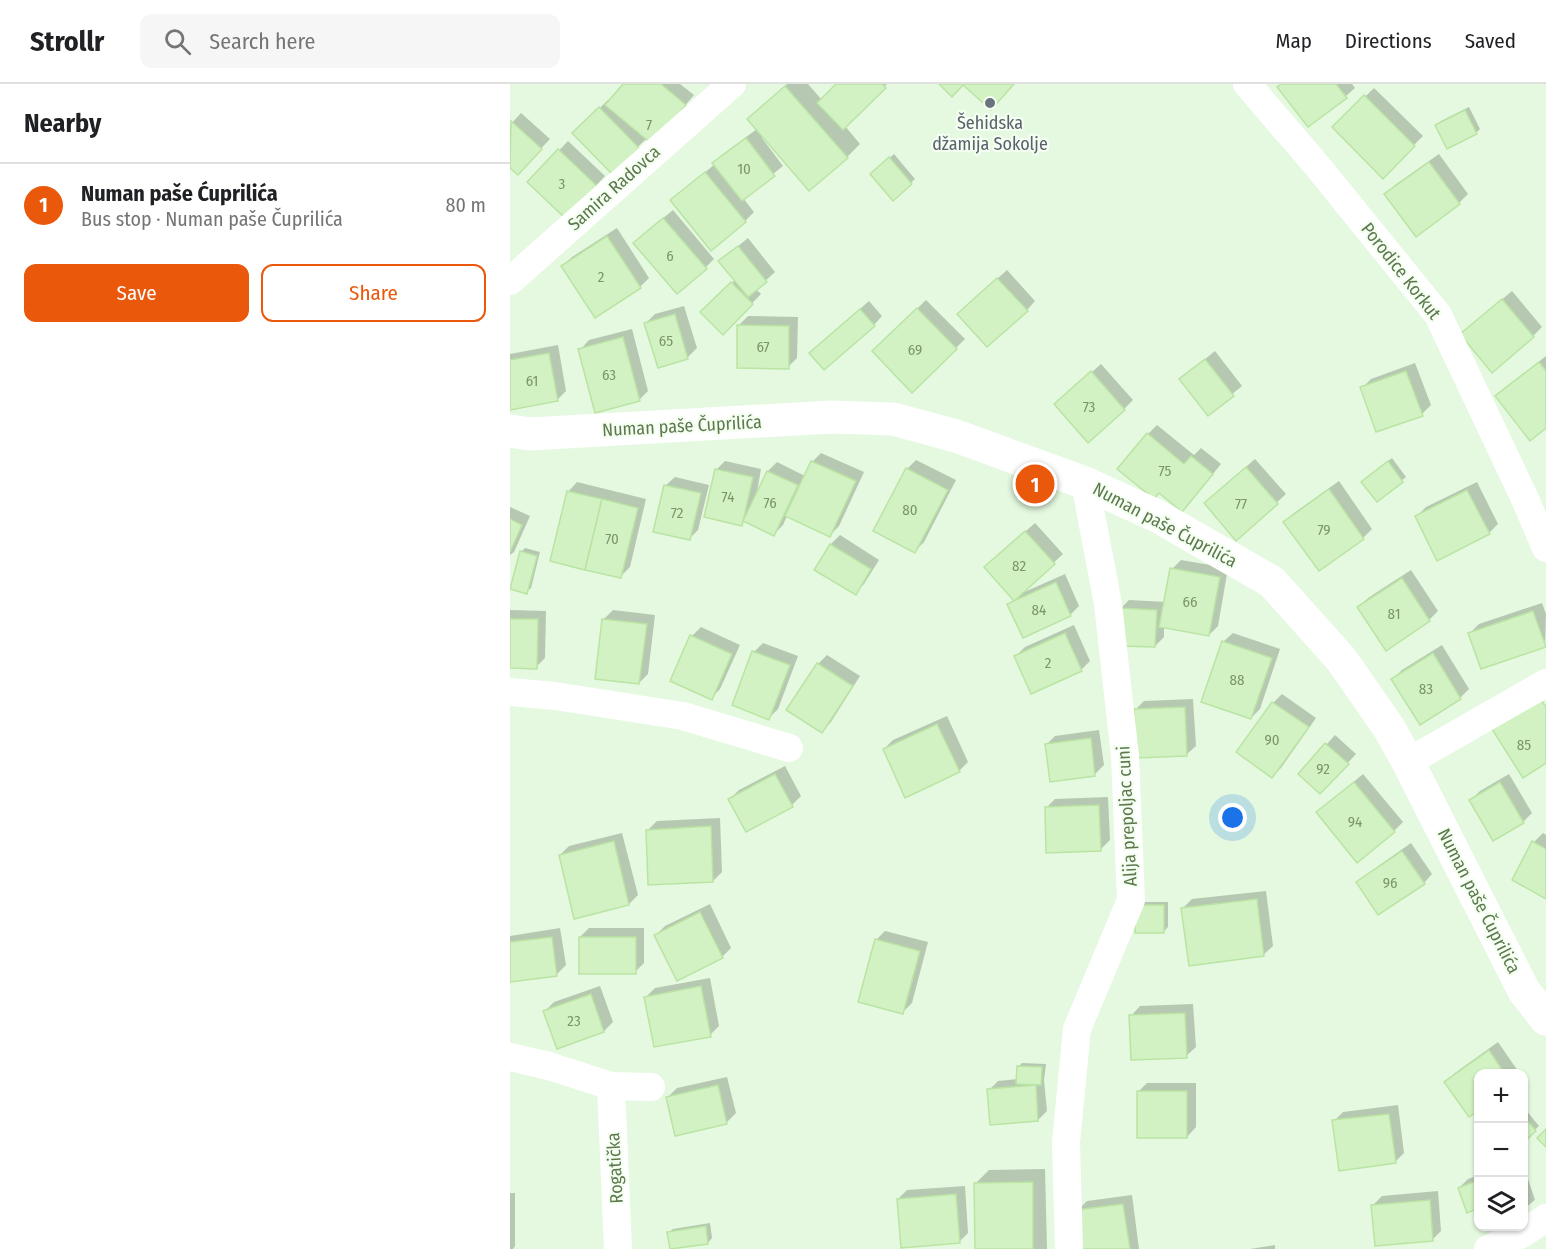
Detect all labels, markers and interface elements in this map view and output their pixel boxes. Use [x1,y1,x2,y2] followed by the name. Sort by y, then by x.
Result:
[140,14,560,68] search box
[30,25,104,58] text: Strollr
[161,25,194,58] icon: search
[209,28,315,55] text: Search here
[1275,28,1312,54] text: Map
[1345,28,1432,54] text: Directions
[1465,28,1516,54] text: Saved
[983,96,997,110] marker: Šehidska džamija Sokolje
[24,108,101,139] text: Nearby
[932,112,1048,155] place label: Šehidska džamija Sokolje
[646,116,652,134] house number: 7
[563,141,665,235] street label: Samira Radovca
[737,160,751,178] house number: 10
[559,175,566,193] house number: 3
[81,180,278,207] text: Numan paše Ćuprilića
[39,193,48,217] text: 1
[446,193,486,217] text: 80 m
[81,207,343,231] text: Bus stop · Numan paše Čuprilića
[1356,218,1446,324] street label: Porodice Korkut
[666,247,674,265] house number: 6
[24,264,249,322] button: Save
[261,264,486,322] button: Share
[598,268,605,286] house number: 2
[659,332,673,350] house number: 65
[756,338,770,356] house number: 67
[908,341,922,359] house number: 69
[602,366,616,384] house number: 63
[526,372,538,390] house number: 61
[1083,398,1096,416] house number: 73
[602,411,763,441] street label: Numan paše Čuprilića
[1016,462,1054,506] pin: 1
[1159,462,1171,480] house number: 75
[1089,478,1241,572] street label: Numan paše Čuprilića
[722,488,734,506] house number: 74
[763,494,777,512] house number: 76
[1235,495,1247,513] house number: 77
[902,501,918,519] house number: 80
[671,504,684,522] house number: 72
[1317,521,1331,539] house number: 79
[605,530,619,548] house number: 70
[1012,557,1026,575] house number: 82
[1183,593,1197,611] house number: 66
[1032,601,1046,619] house number: 84
[1388,605,1400,623] house number: 81
[1045,654,1052,672] house number: 2
[1229,671,1245,689] house number: 88
[1419,680,1433,698] house number: 83
[1264,731,1280,749] house number: 90
[1517,736,1531,754] house number: 85
[1112,745,1142,887] street label: Alija prepoljac cuni
[1316,760,1330,778] house number: 92
[1218,803,1247,832] your location
[1348,813,1362,831] house number: 94
[1433,825,1525,977] street label: Numan paše Čuprilića
[1383,874,1397,892] house number: 96
[567,1012,581,1030] house number: 23
[1474,1069,1528,1231] map controls
[1474,1069,1528,1123] button: +
[1474,1123,1528,1177] button: −
[602,1132,628,1204] street label: Rogatička
[1474,1177,1528,1231] button: layers

